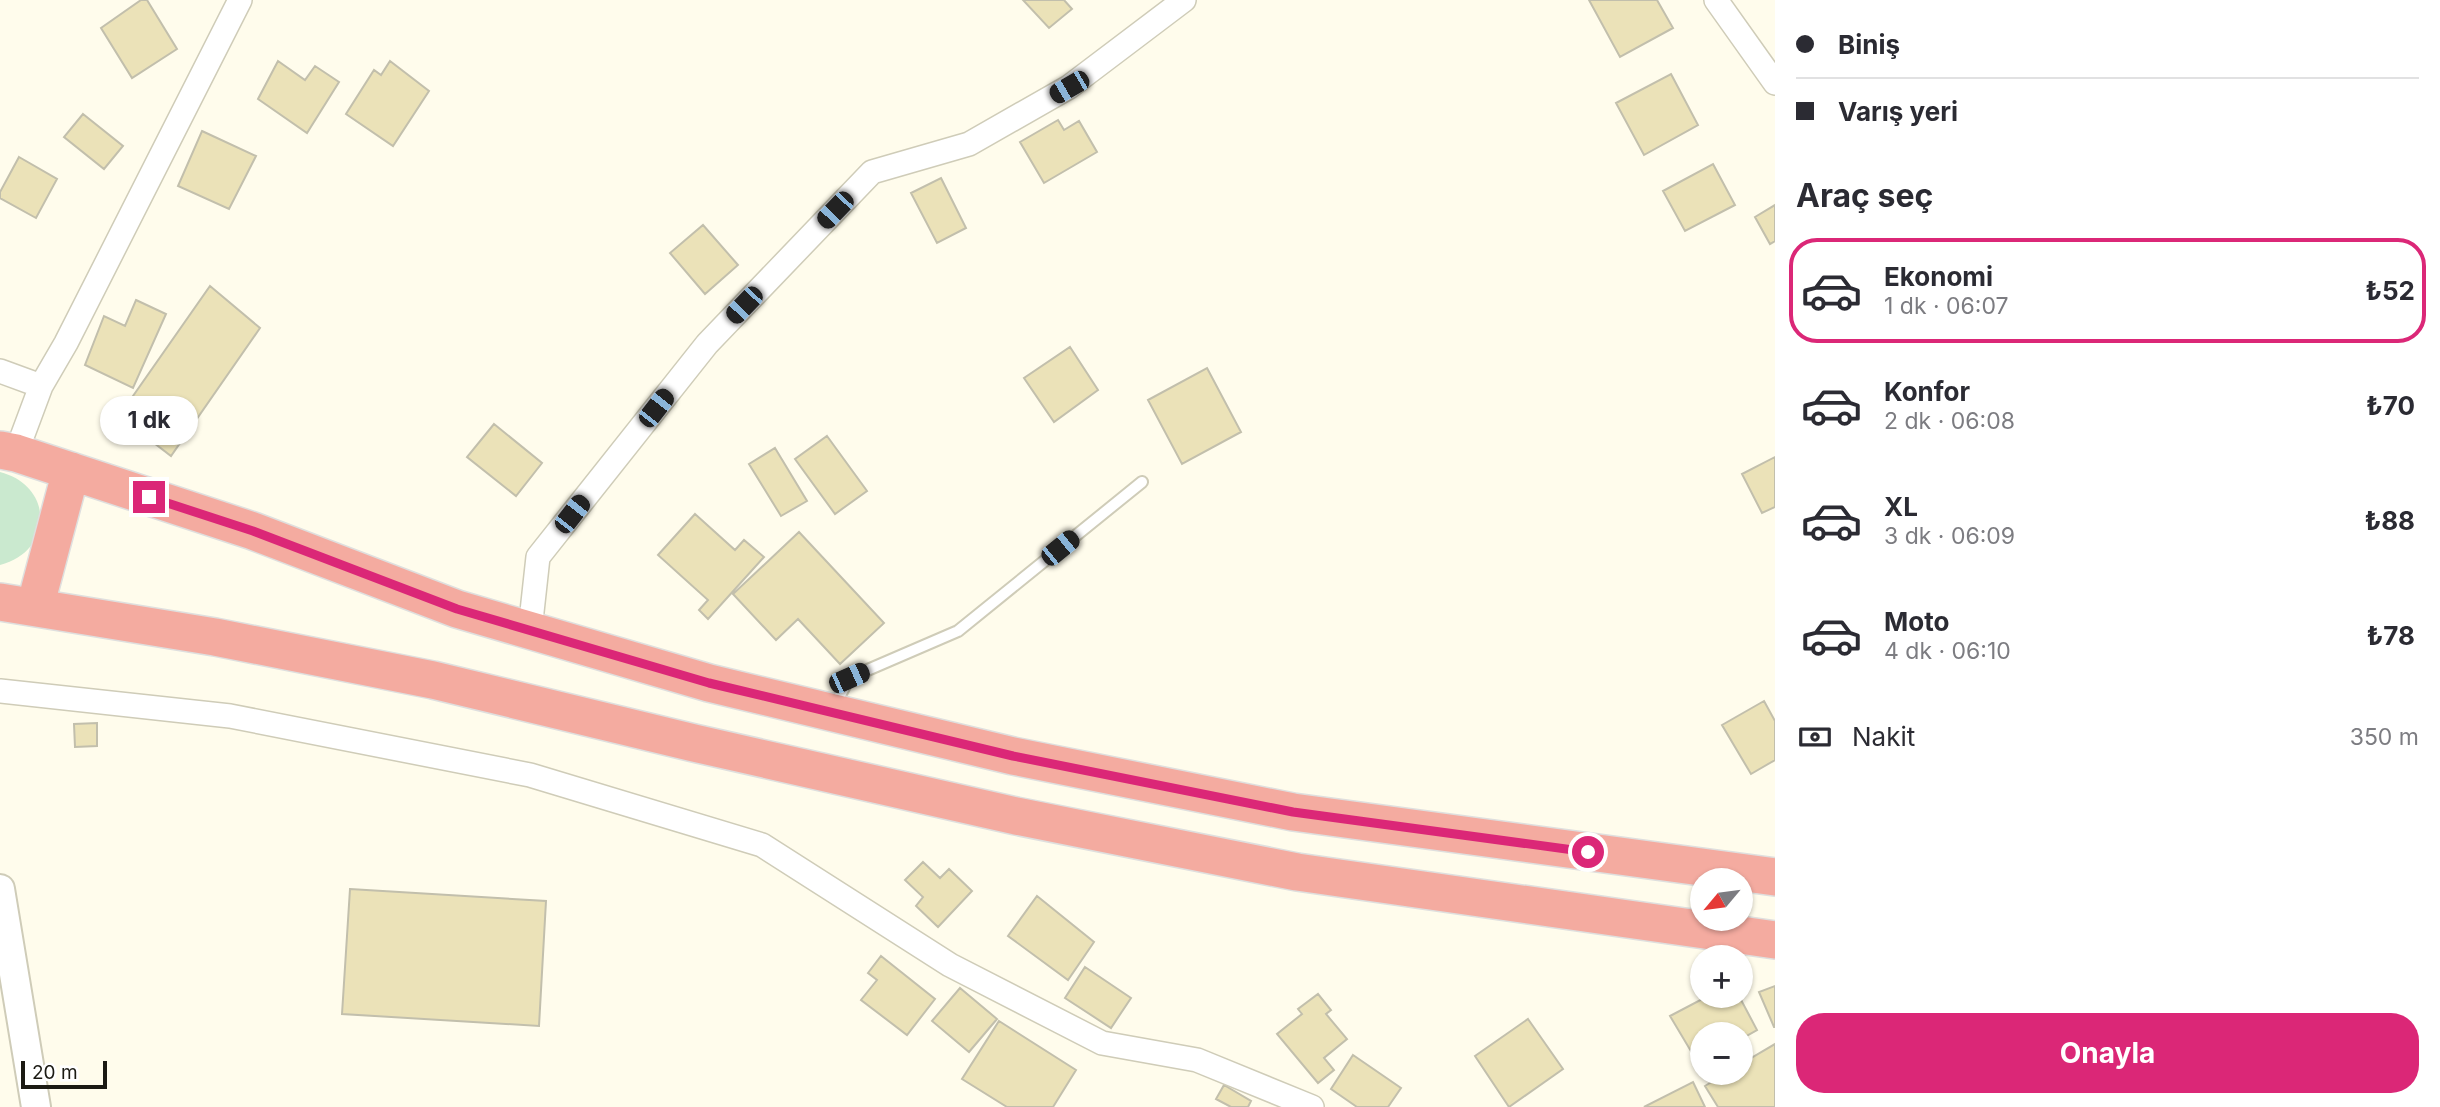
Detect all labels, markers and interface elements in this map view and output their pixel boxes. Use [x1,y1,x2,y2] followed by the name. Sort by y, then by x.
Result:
[1838,29,1900,60] text: Biniş
[1046,67,1093,107] car
[1838,96,1958,127] text: Varış yeri
[1796,176,1933,215] text: Araç seç
[813,188,858,232] car
[1800,259,1863,322] icon: car
[1884,261,1993,292] text: Ekonomi
[2365,275,2415,306] text: ₺52
[722,283,767,327] car
[1884,292,2009,320] text: 1 dk · 06:07
[1800,374,1863,437] icon: car
[1884,376,1970,407] text: Konfor
[635,385,678,431] car
[2366,390,2415,421] text: ₺70
[100,396,198,444] callout: 1 dk
[127,406,171,434] text: 1 dk
[1884,407,2015,435] text: 2 dk · 06:08
[133,481,165,513] route end
[1800,489,1863,552] icon: car
[551,491,594,537] car
[1884,491,1918,522] text: XL
[2364,505,2415,536] text: ₺88
[1884,522,2015,550] text: 3 dk · 06:09
[1038,527,1083,569] car
[1800,604,1863,667] icon: car
[1884,606,1949,637] text: Moto
[2367,620,2415,651] text: ₺78
[1884,637,2011,665] text: 4 dk · 06:10
[826,660,873,696] car
[1796,718,1834,756] icon: cash
[1852,721,1915,752] text: Nakit
[2350,723,2419,751] text: 350 m
[1572,836,1604,868] route start
[1690,868,1754,931] north arrow
[1690,868,1753,1085] map controls
[1690,945,1753,1008] button: +
[1796,1013,2419,1093] button: Onayla
[1690,1022,1753,1085] button: −
[21,1058,107,1090] scale bar
[32,1061,78,1084] text: 20 m

